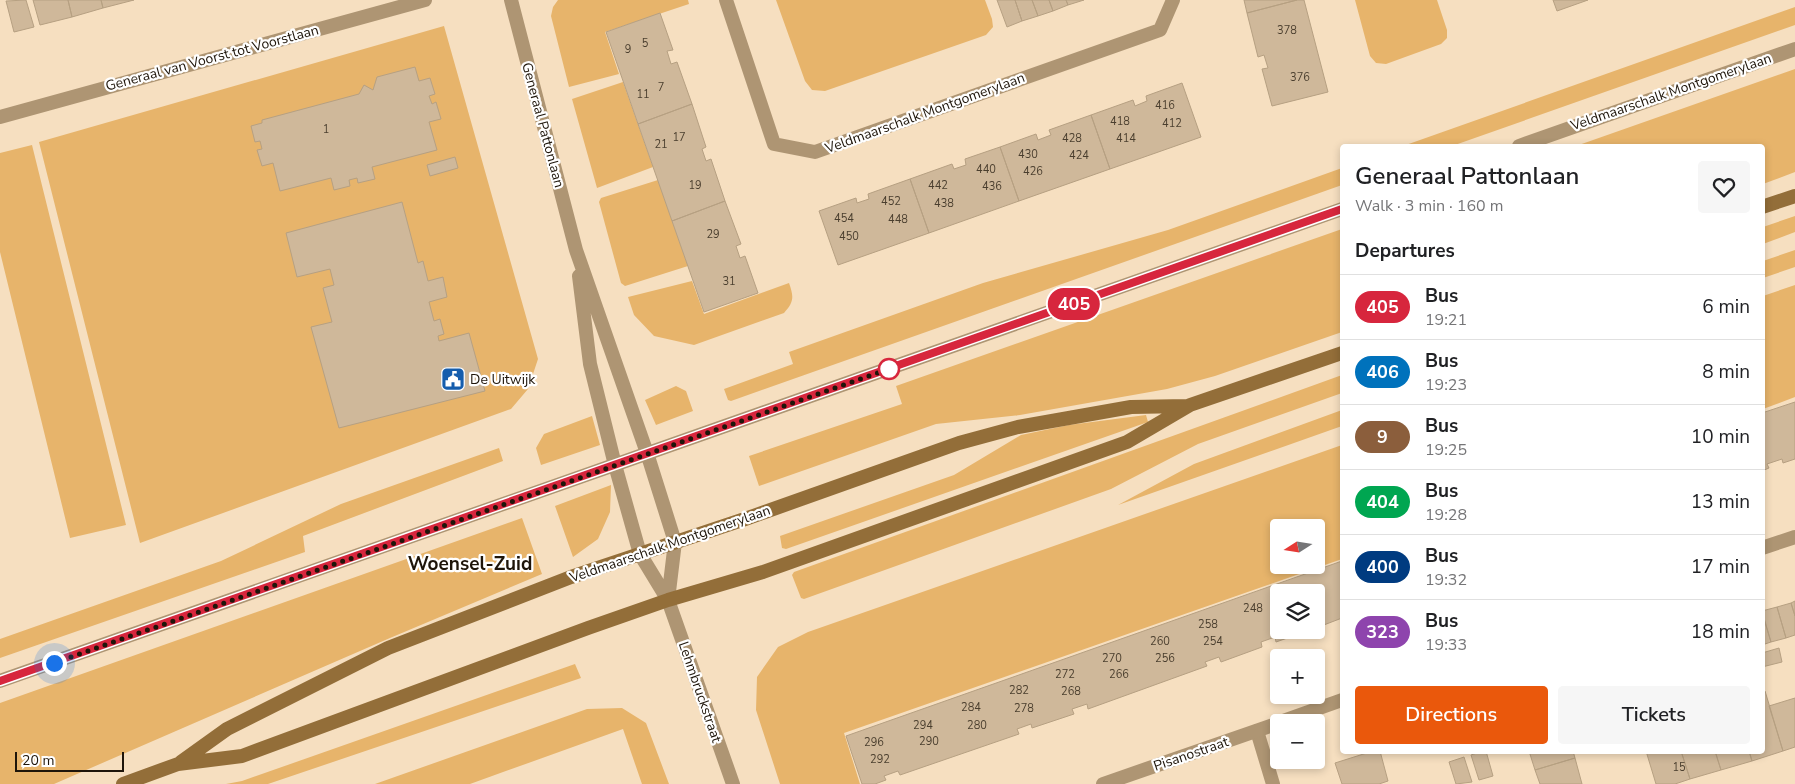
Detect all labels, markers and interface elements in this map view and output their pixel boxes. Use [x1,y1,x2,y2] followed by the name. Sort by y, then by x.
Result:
[103,20,321,96] street label: Generaal van Voorst tot Voorstlaan
[1277,23,1297,38] house number: 378
[642,36,649,51] house number: 5
[625,42,631,57] house number: 9
[1567,49,1774,136] street label: Veldmaarschalk Montgomerylaan
[517,60,569,190] street label: Generaal Pattonlaan
[822,68,1027,158] street label: Veldmaarschalk Montgomerylaan
[1290,70,1310,85] house number: 376
[658,80,664,95] house number: 7
[636,87,650,102] house number: 11
[1155,98,1175,113] house number: 416
[1110,114,1130,129] house number: 418
[1162,116,1182,131] house number: 412
[323,122,329,137] house number: 1
[672,130,686,145] house number: 17
[1062,131,1082,146] house number: 428
[1116,131,1136,146] house number: 414
[654,137,668,152] house number: 21
[1018,147,1038,162] house number: 430
[1069,148,1089,163] house number: 424
[1355,160,1579,192] text: Generaal Pattonlaan
[1698,161,1750,213] button: heart
[976,162,996,177] house number: 440
[1023,164,1043,179] house number: 426
[688,178,702,193] house number: 19
[928,178,948,193] house number: 442
[982,179,1002,194] house number: 436
[881,194,901,209] house number: 452
[1355,195,1503,217] text: Walk · 3 min · 160 m
[934,196,954,211] house number: 438
[834,211,854,226] house number: 454
[888,212,908,227] house number: 448
[706,227,720,242] house number: 29
[839,229,859,244] house number: 450
[1355,238,1455,264] text: Departures
[722,274,736,289] house number: 31
[1425,283,1458,309] text: Bus
[1045,288,1103,320] line badge: 405
[1058,292,1090,316] text: 405
[1702,294,1750,320] text: 6 min
[1366,295,1399,319] text: 405
[1425,309,1467,331] text: 19:21
[1425,348,1458,374] text: Bus
[878,358,900,380] unlabelled marker
[1702,359,1750,385] text: 8 min
[1366,360,1399,384] text: 406
[440,366,466,392] public building icon: De Uitwijk
[470,370,536,389] place label: De Uitwijk
[1425,374,1467,396] text: 19:23
[1425,413,1458,439] text: Bus
[1691,424,1750,450] text: 10 min
[1377,425,1388,449] text: 9
[1425,439,1467,461] text: 19:25
[1425,478,1458,504] text: Bus
[1691,489,1750,515] text: 13 min
[1366,490,1399,514] text: 404
[566,501,773,588] street label: Veldmaarschalk Montgomerylaan
[1425,504,1467,526] text: 19:28
[1270,519,1325,574] north arrow
[1270,519,1325,769] map controls
[1425,543,1458,569] text: Bus
[408,551,532,577] district label: Woensel-Zuid
[1691,554,1750,580] text: 17 min
[1366,555,1399,579] text: 400
[1425,569,1467,591] text: 19:32
[1270,584,1325,639] button: layers
[1243,601,1263,616] house number: 248
[1425,608,1458,634] text: Bus
[1198,617,1218,632] house number: 258
[1691,619,1750,645] text: 18 min
[1366,620,1399,644] text: 323
[1150,634,1170,649] house number: 260
[1203,634,1223,649] house number: 254
[1425,634,1467,656] text: 19:33
[674,639,726,745] street label: Lehmbruckstraat
[1270,649,1325,704] button: +
[42,651,67,676] your location
[1102,651,1122,666] house number: 270
[1155,651,1175,666] house number: 256
[1055,667,1075,682] house number: 272
[1109,667,1129,682] house number: 266
[1009,683,1029,698] house number: 282
[1061,684,1081,699] house number: 268
[1355,686,1548,744] button: Directions
[1558,686,1750,744] button: Tickets
[961,700,981,715] house number: 284
[1014,701,1034,716] house number: 278
[1270,714,1325,769] button: −
[913,718,933,733] house number: 294
[967,718,987,733] house number: 280
[1151,732,1231,776] street label: Pisanostraat
[919,734,939,749] house number: 290
[864,735,884,750] house number: 296
[15,749,124,772] scale bar
[22,751,54,770] text: 20 m
[870,752,890,767] house number: 292
[1672,760,1686,775] house number: 15

